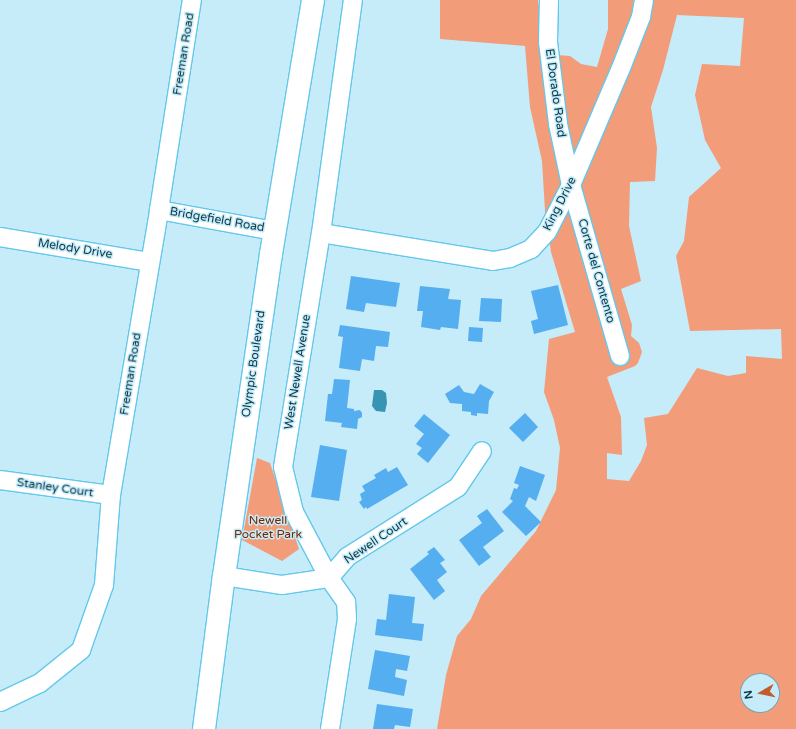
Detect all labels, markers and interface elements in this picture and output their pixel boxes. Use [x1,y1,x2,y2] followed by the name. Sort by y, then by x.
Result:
[170,12,198,96] street label: Freeman Road
[542,48,568,138] street label: El Dorado Road
[540,175,580,233] street label: King Drive
[168,205,266,235] street label: Bridgefield Road
[574,217,618,325] street label: Corte del Contento
[37,236,113,262] street label: Melody Drive
[239,310,269,418] street label: Olympic Boulevard
[282,313,314,431] street label: West Newell Avenue
[117,332,145,416] street label: Freeman Road
[16,476,94,500] street label: Stanley Court
[234,514,302,542] park label: Newell Pocket Park
[342,514,410,568] street label: Newell Court
[740,673,780,713] north arrow
[742,689,756,700] text: N

